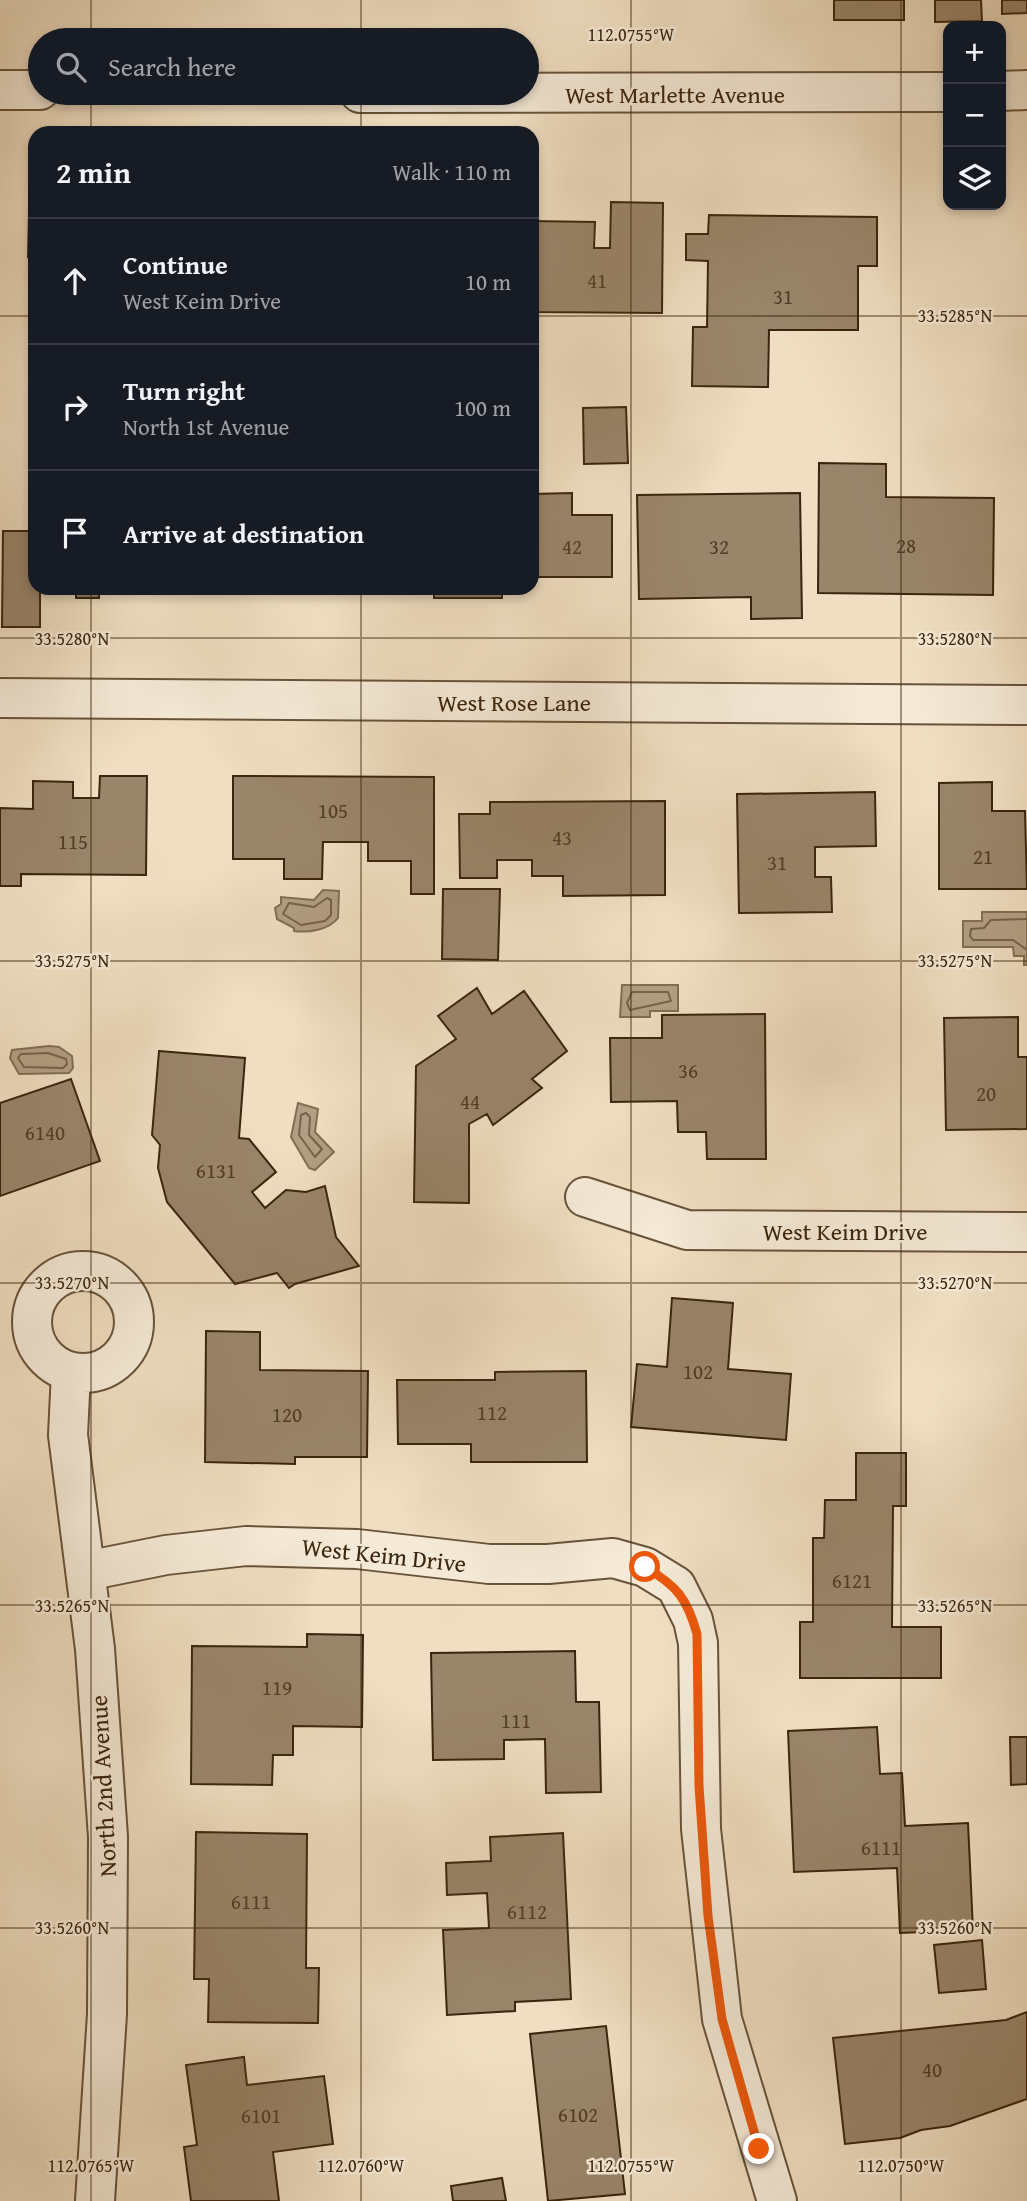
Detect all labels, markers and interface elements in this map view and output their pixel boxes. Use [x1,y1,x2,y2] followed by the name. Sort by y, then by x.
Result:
[588,21,675,48] text: 112.0755°W
[943,21,1006,210] map controls
[943,21,1006,84] button: +
[28,28,539,105] search box
[108,47,236,86] text: Search here
[52,48,90,86] icon: search
[565,77,785,112] street label: West Marlette Avenue
[943,84,1006,147] button: −
[943,147,1006,210] button: layers
[56,150,131,194] text: 2 min
[392,155,511,188] text: Walk · 110 m
[123,245,228,284] text: Continue
[56,262,94,300] icon: ahead
[465,265,511,298] text: 10 m
[587,265,607,296] house number: 41
[773,281,793,312] house number: 31
[123,284,281,317] text: West Keim Drive
[918,302,993,329] text: 33.5285°N
[123,371,245,410] text: Turn right
[56,388,94,426] icon: right
[454,391,511,424] text: 100 m
[123,410,289,443] text: North 1st Avenue
[56,514,94,552] icon: arrive
[123,514,364,553] text: Arrive at destination
[896,530,916,561] house number: 28
[562,531,582,562] house number: 42
[709,531,729,562] house number: 32
[35,625,110,652] text: 33.5280°N
[918,625,993,652] text: 33.5280°N
[437,685,591,720] street label: West Rose Lane
[318,795,348,826] house number: 105
[552,822,572,853] house number: 43
[58,826,88,857] house number: 115
[973,841,993,872] house number: 21
[767,847,787,878] house number: 31
[35,947,110,974] text: 33.5275°N
[918,947,993,974] text: 33.5275°N
[678,1055,698,1086] house number: 36
[976,1078,996,1109] house number: 20
[460,1086,480,1117] house number: 44
[25,1117,65,1148] house number: 6140
[196,1155,236,1186] house number: 6131
[763,1214,927,1249] street label: West Keim Drive
[35,1269,110,1296] text: 33.5270°N
[918,1269,993,1296] text: 33.5270°N
[683,1356,713,1387] house number: 102
[477,1397,507,1428] house number: 112
[272,1399,302,1430] house number: 120
[300,1529,468,1581] street label: West Keim Drive
[629,1551,660,1582] route start
[832,1565,872,1596] house number: 6121
[35,1592,110,1619] text: 33.5265°N
[918,1592,993,1619] text: 33.5265°N
[262,1672,292,1703] house number: 119
[81,1694,125,1878] street label: North 2nd Avenue
[501,1705,531,1736] house number: 111
[861,1832,901,1863] house number: 6111
[231,1886,271,1917] house number: 6111
[507,1896,547,1927] house number: 6112
[35,1914,110,1941] text: 33.5260°N
[918,1914,993,1941] text: 33.5260°N
[922,2054,942,2085] house number: 40
[558,2099,598,2130] house number: 6102
[241,2100,281,2131] house number: 6101
[743,2133,774,2164] route end
[48,2152,135,2179] text: 112.0765°W
[318,2152,405,2179] text: 112.0760°W
[588,2152,675,2179] text: 112.0755°W
[858,2152,945,2179] text: 112.0750°W

